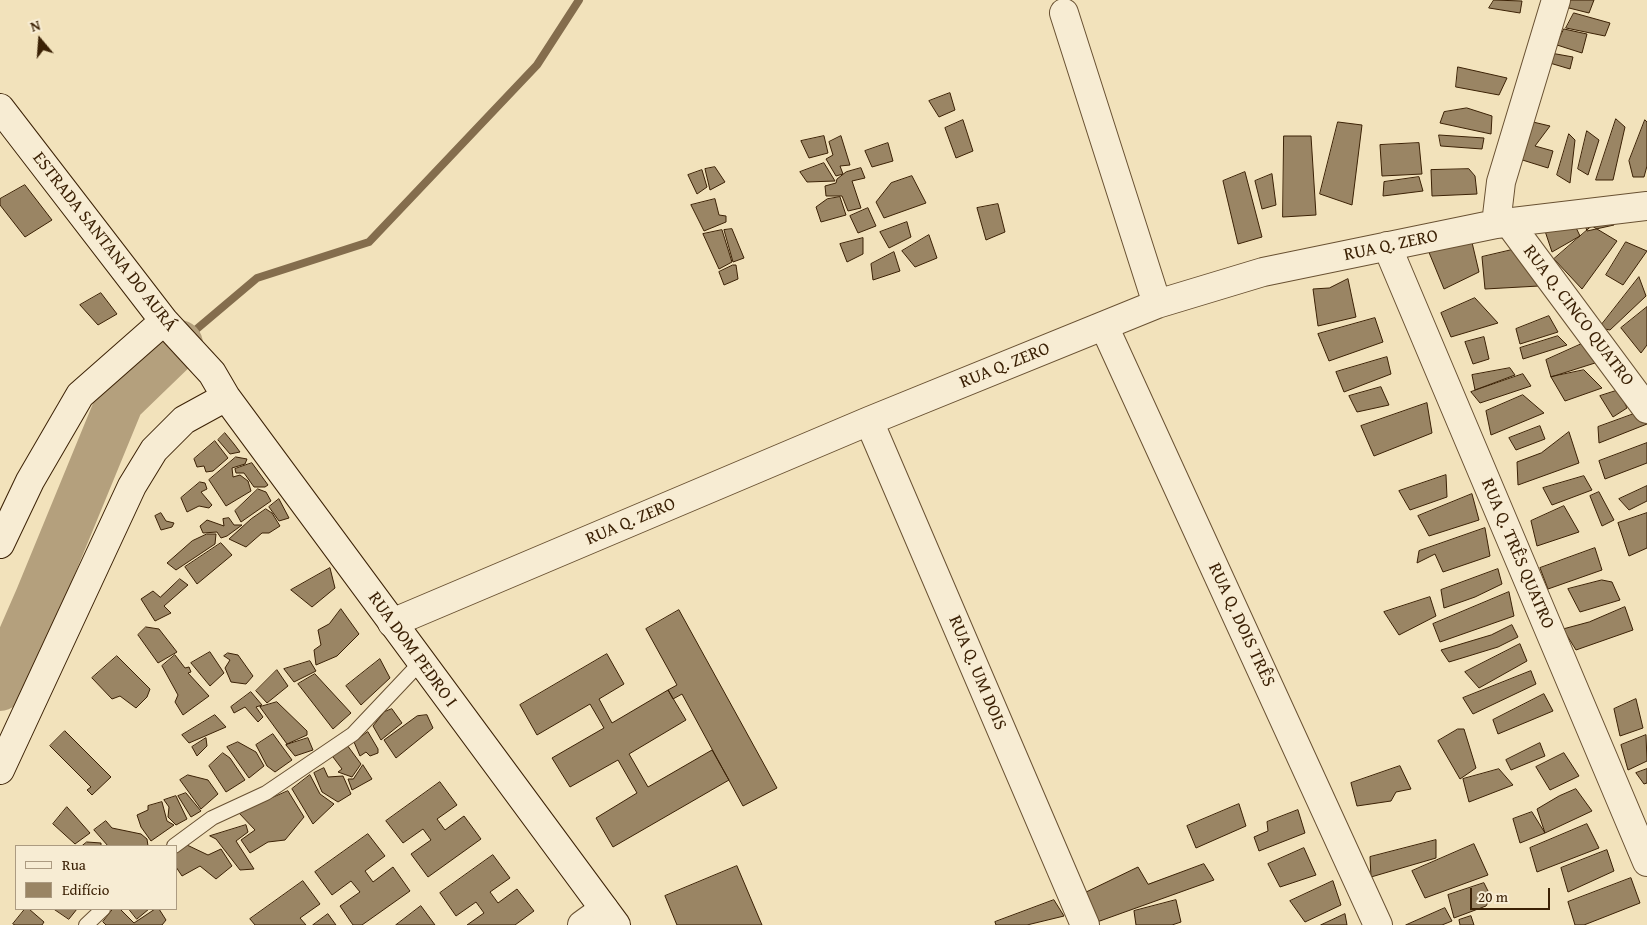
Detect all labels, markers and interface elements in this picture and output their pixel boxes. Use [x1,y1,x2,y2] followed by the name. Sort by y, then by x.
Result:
[15,15,65,65] north arrow
[28,15,43,37] text: N
[27,148,181,336] street label: ESTRADA SANTANA DO AURÁ
[1342,226,1440,266] street label: RUA Q. ZERO
[1518,241,1638,391] street label: RUA Q. CINCO QUATRO
[957,338,1053,394] street label: RUA Q. ZERO
[1476,476,1558,632] street label: RUA Q. TRÊS QUATRO
[583,493,679,551] street label: RUA Q. ZERO
[1203,560,1279,690] street label: RUA Q. DOIS TRÊS
[363,588,461,712] street label: RUA DOM PEDRO I
[943,613,1011,733] street label: RUA Q. UM DOIS
[15,845,178,910] legend
[62,854,86,875] text: Rua
[1472,878,1552,910] scale bar
[62,879,109,900] text: Edifício
[1478,886,1508,907] text: 20 m

